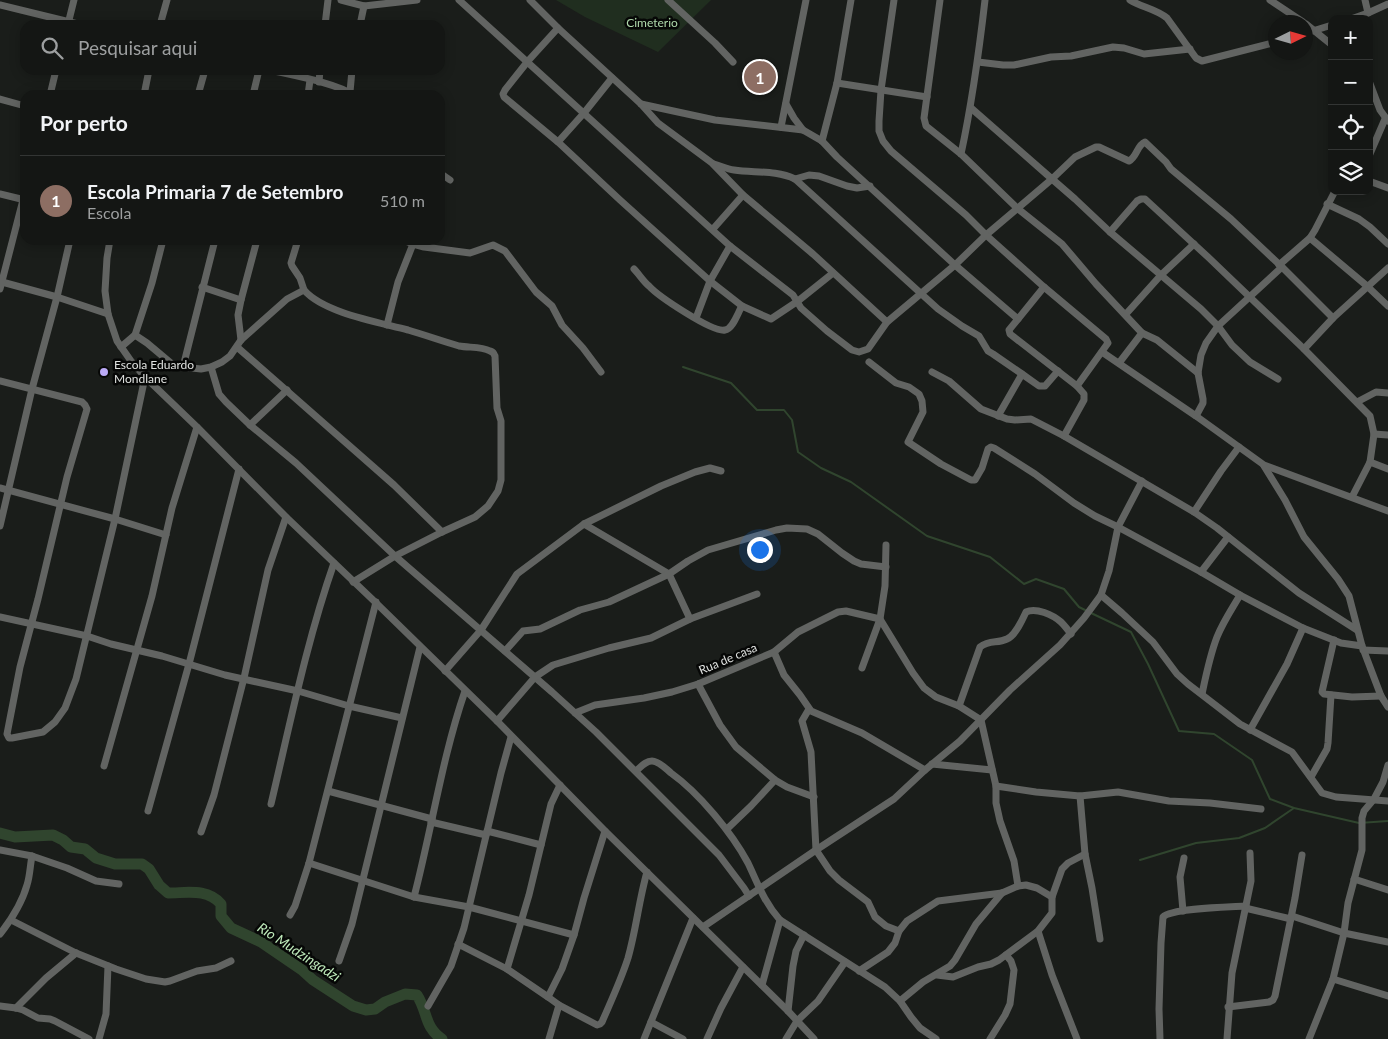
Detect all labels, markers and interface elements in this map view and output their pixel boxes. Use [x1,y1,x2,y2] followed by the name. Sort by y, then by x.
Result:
[626,15,678,30] park label: Cimeterio
[1268,15,1313,60] north arrow
[1328,15,1373,195] map controls
[1328,15,1373,60] button: +
[20,20,445,75] search box
[38,34,66,62] icon: search
[78,36,197,59] text: Pesquisar aqui
[744,58,776,96] pin: 1
[1328,60,1373,105] button: −
[1328,105,1373,150] button: locate
[40,110,128,135] text: Por perto
[1328,150,1373,195] button: layers
[87,180,343,203] text: Escola Primaria 7 de Setembro
[51,191,61,210] text: 1
[380,191,425,210] text: 510 m
[87,203,131,222] text: Escola
[114,357,194,386] place label: Escola Eduardo Mondlane
[98,366,110,378] marker: Escola Eduardo Mondlane
[747,537,773,563] your location
[696,640,759,678] street label: Rua de casa
[255,918,345,985] water label: Rio Mudzingadzi

